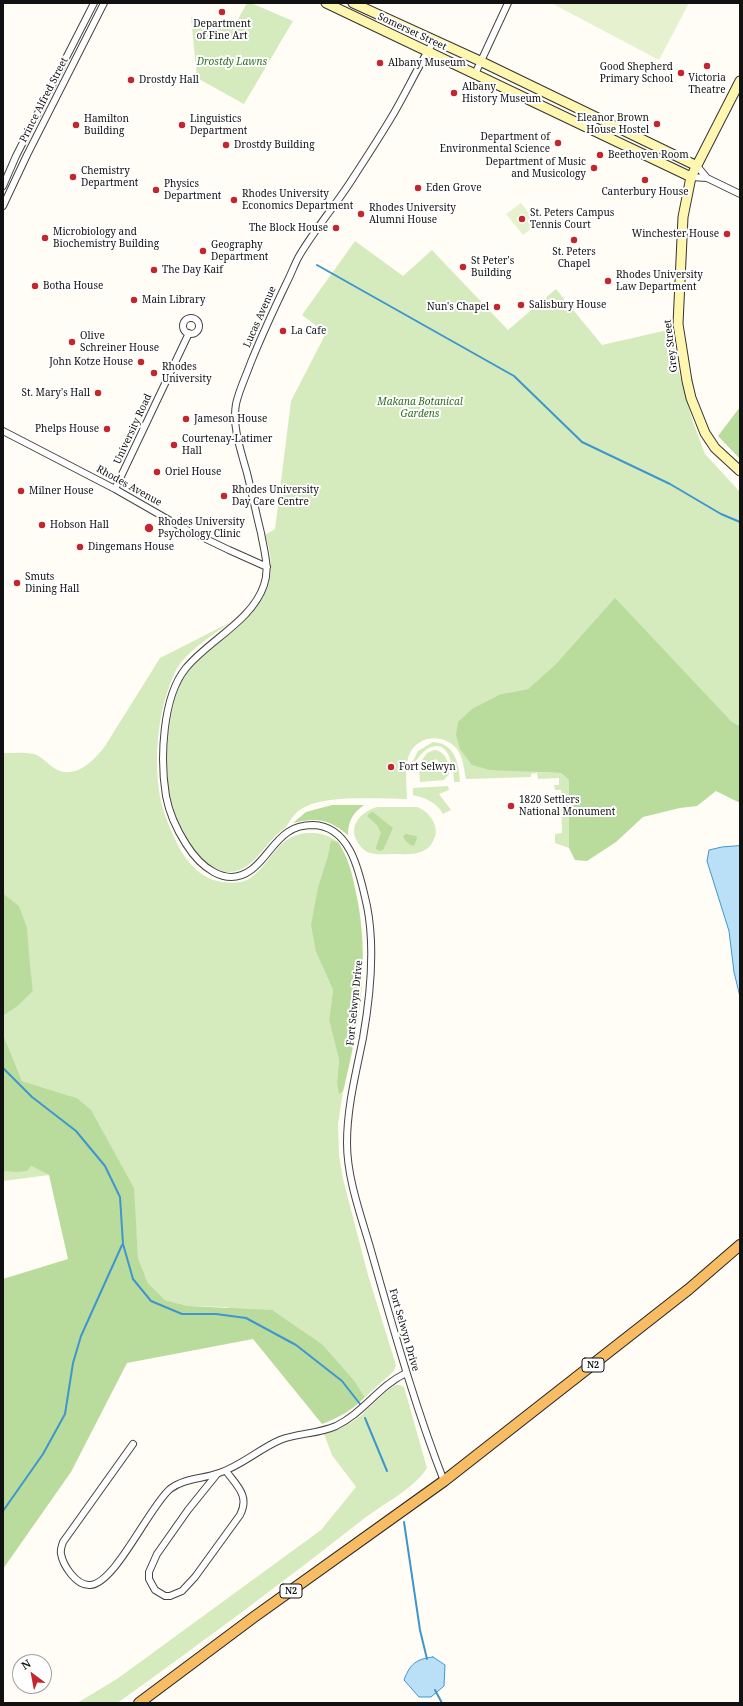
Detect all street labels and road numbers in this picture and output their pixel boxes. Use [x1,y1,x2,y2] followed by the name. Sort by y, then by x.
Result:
[376,11,448,53] street label: Somerset Street
[17,55,71,145] street label: Prince Alfred Street
[241,284,279,350] street label: Lucas Avenue
[662,319,680,373] street label: Grey Street
[111,392,155,466] street label: University Road
[94,463,164,509] street label: Rhodes Avenue
[345,960,365,1046] street label: Fort Selwyn Drive
[386,1287,422,1373] street label: Fort Selwyn Drive
[582,1358,604,1372] road number: N2
[280,1584,302,1598] road number: N2

